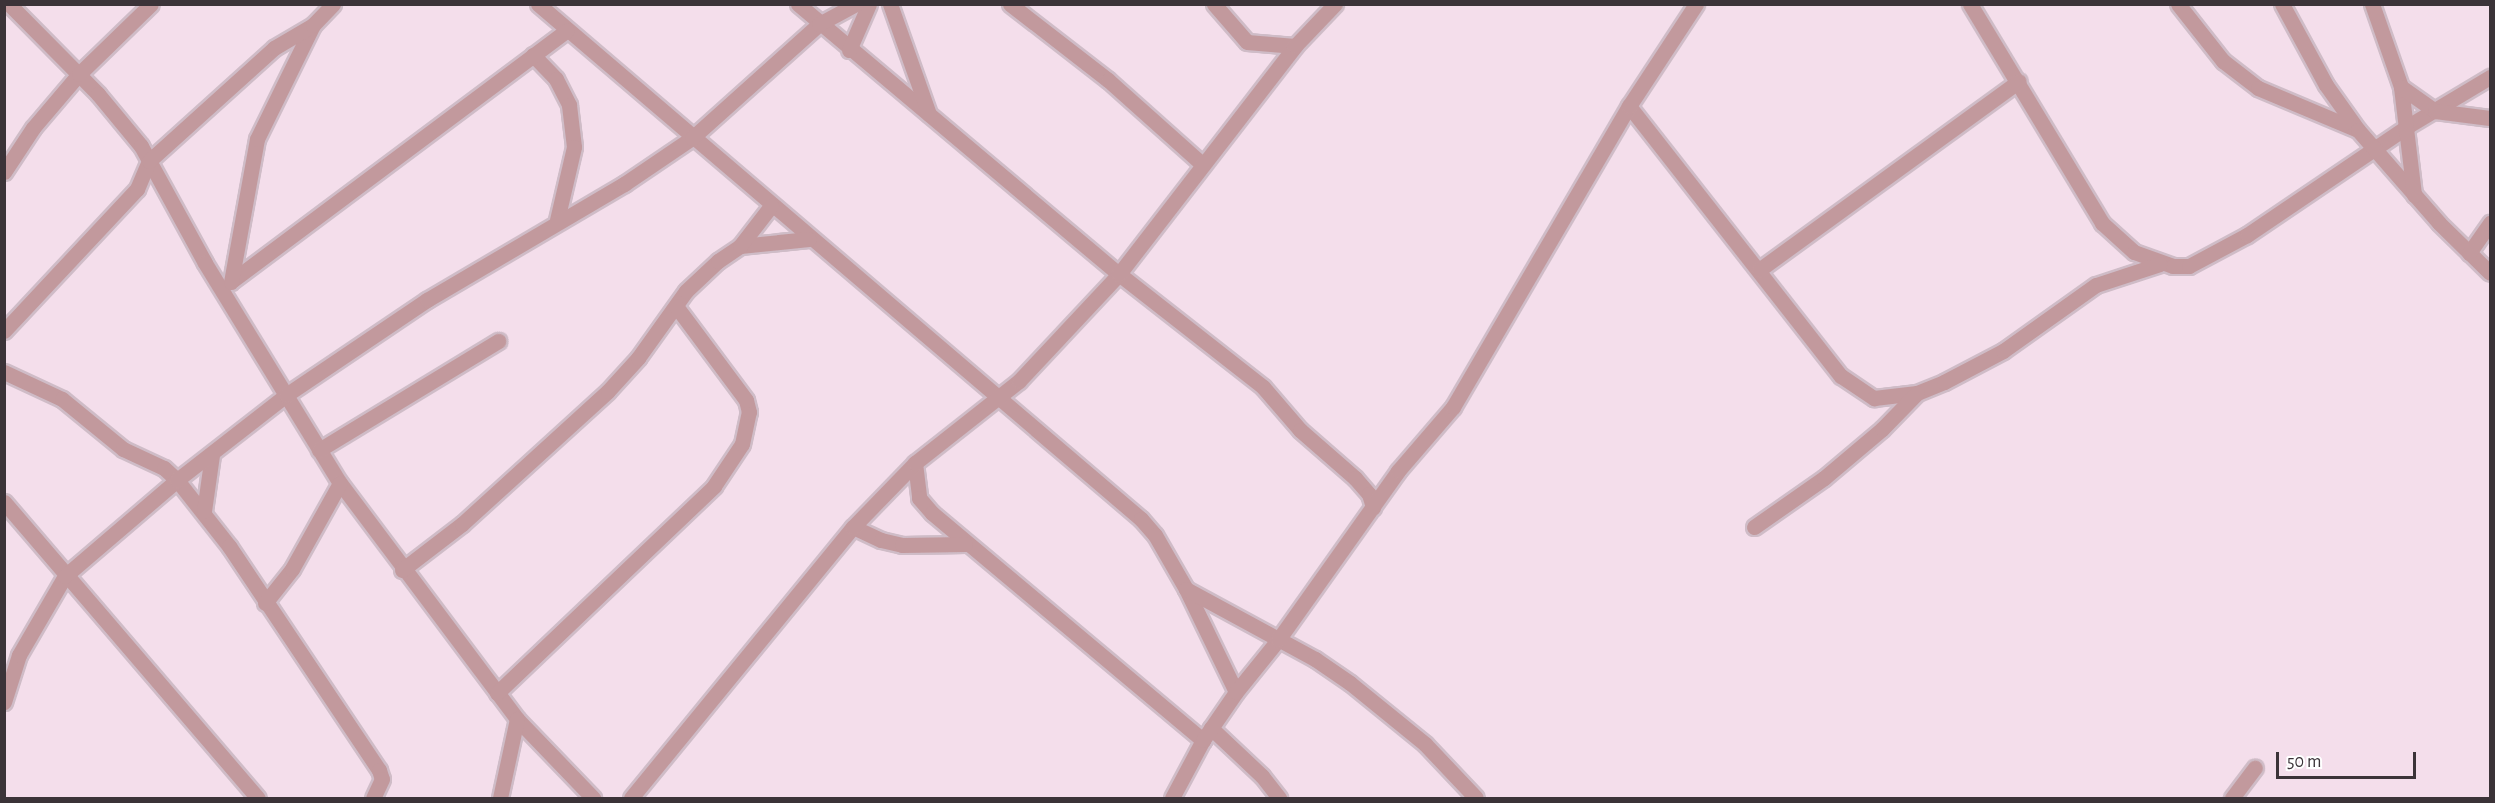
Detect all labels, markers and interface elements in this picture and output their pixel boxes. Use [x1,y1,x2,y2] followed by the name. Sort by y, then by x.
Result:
[2279,740,2418,778] scale bar
[2287,753,2321,771] text: 50 m

